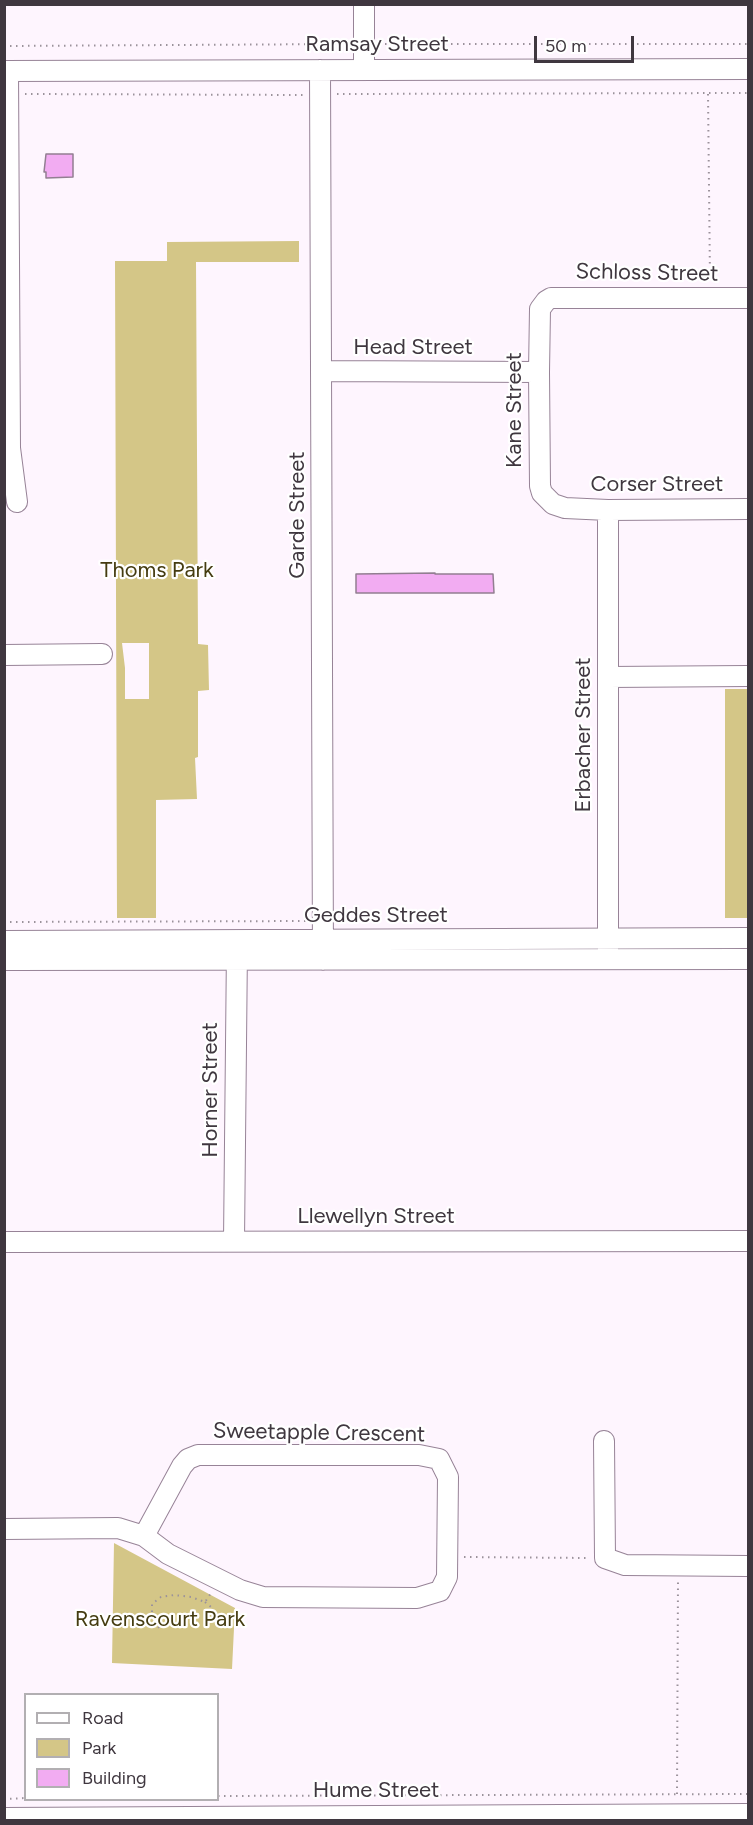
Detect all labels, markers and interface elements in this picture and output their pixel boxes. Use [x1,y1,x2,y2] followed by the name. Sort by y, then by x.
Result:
[537,24,638,62] scale bar
[305,32,449,58] street label: Ramsay Street
[545,35,587,57] text: 50 m
[575,259,719,287] street label: Schloss Street
[353,335,473,361] street label: Head Street
[502,352,528,468] street label: Kane Street
[285,451,311,579] street label: Garde Street
[591,472,723,498] street label: Corser Street
[100,558,214,584] park label: Thoms Park
[571,657,597,813] street label: Erbacher Street
[304,903,448,929] street label: Geddes Street
[198,1022,224,1158] street label: Horner Street
[297,1204,455,1230] street label: Llewellyn Street
[213,1418,425,1448] street label: Sweetapple Crescent
[75,1607,245,1633] park label: Ravenscourt Park
[24,1693,219,1801] legend
[82,1707,123,1729] text: Road
[82,1737,116,1759] text: Park
[82,1767,147,1789] text: Building
[313,1778,439,1804] street label: Hume Street

